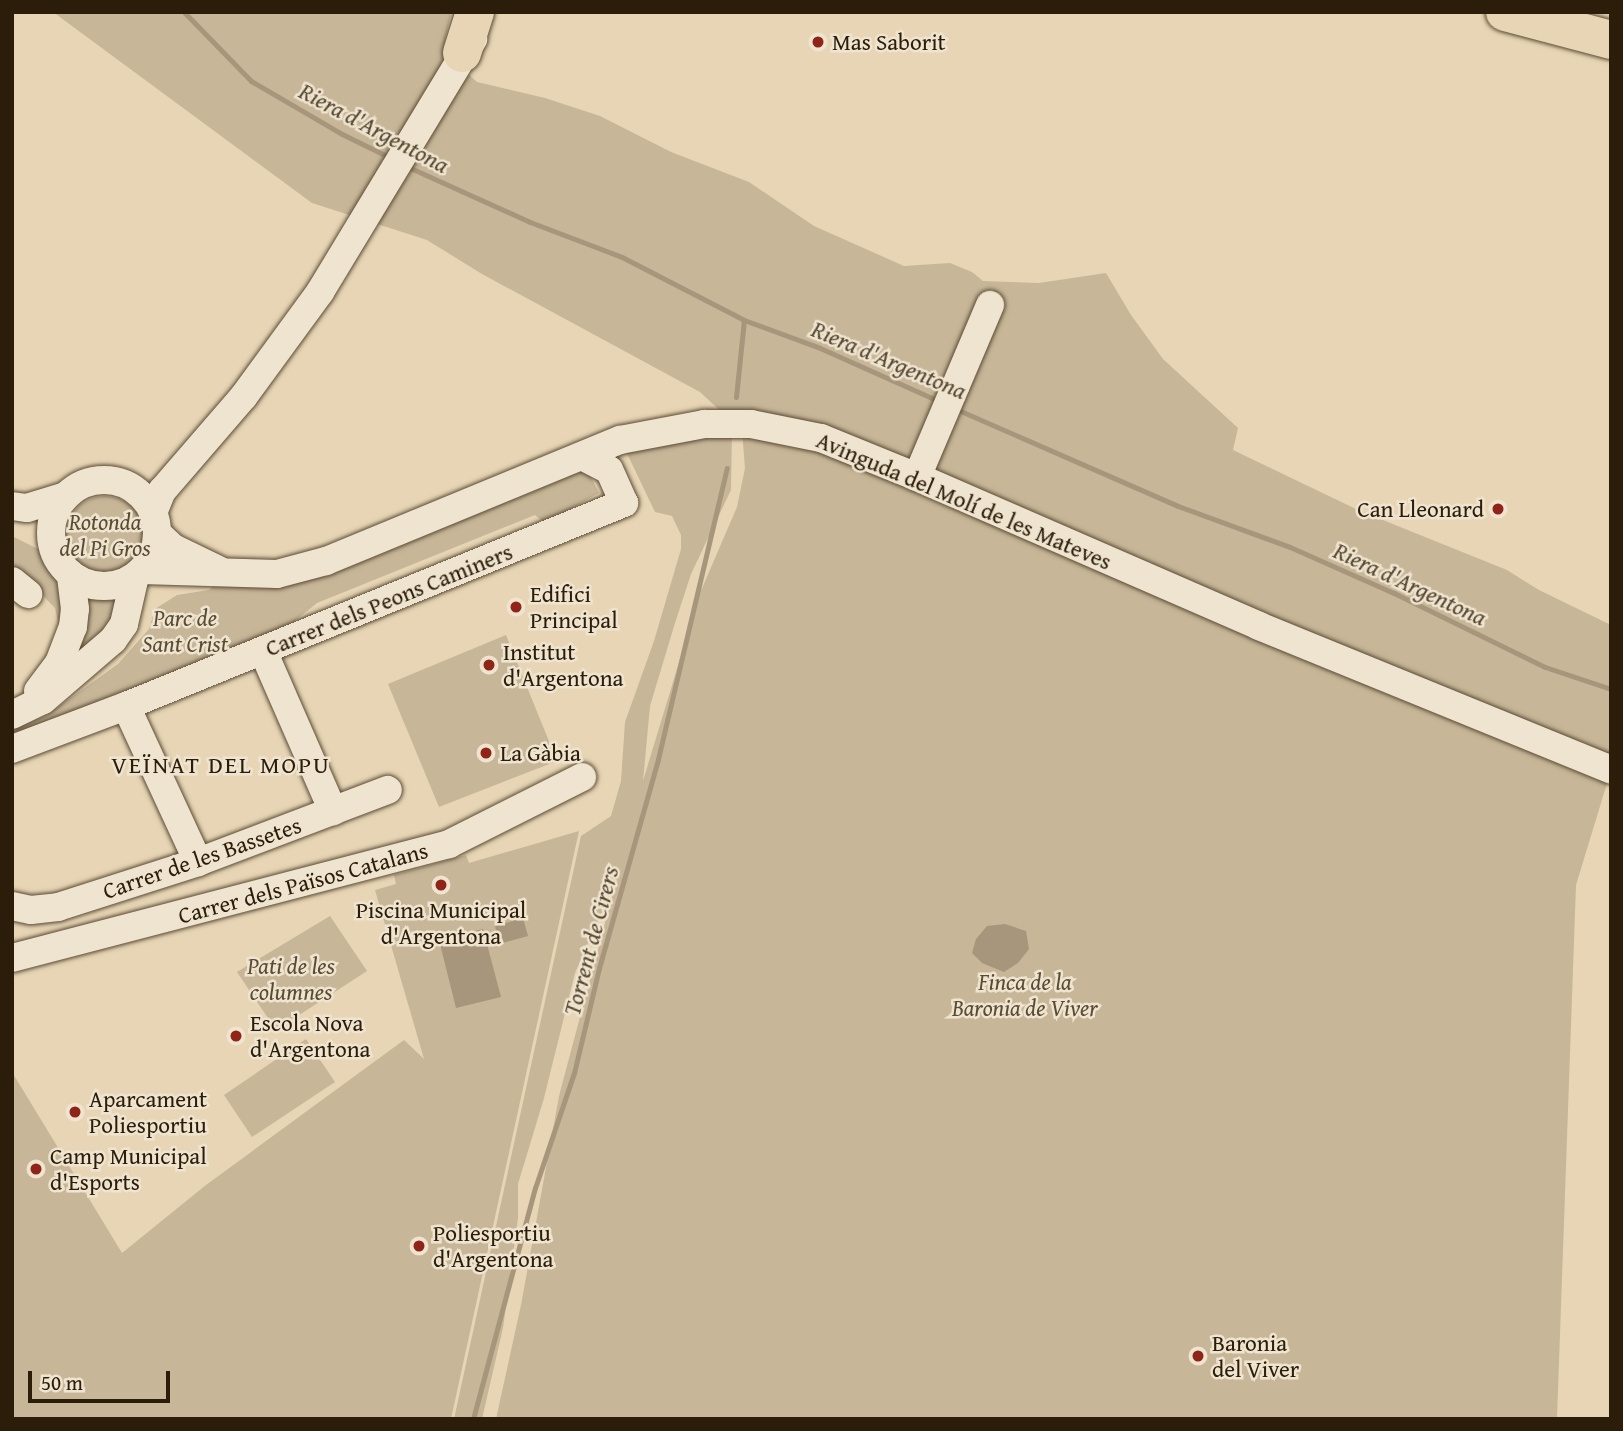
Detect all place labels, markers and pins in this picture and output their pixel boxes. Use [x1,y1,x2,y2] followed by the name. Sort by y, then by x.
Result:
[832,28,946,56] place label: Mas Saborit
[810,34,826,50] marker: Mas Saborit
[1357,495,1484,523] place label: Can Lleonard
[1490,501,1506,517] marker: Can Lleonard
[530,580,618,634] place label: Edifici Principal
[508,599,524,615] marker: Edifici Principal
[503,638,623,692] place label: Institut d'Argentona
[481,657,497,673] marker: Institut d'Argentona
[500,739,581,767] place label: La Gàbia
[478,745,494,761] marker: La Gàbia
[433,877,449,893] marker: Piscina Municipal d'Argentona
[356,896,526,950] place label: Piscina Municipal d'Argentona
[250,1009,370,1063] place label: Escola Nova d'Argentona
[228,1028,244,1044] marker: Escola Nova d'Argentona
[89,1085,207,1139] place label: Aparcament Poliesportiu
[67,1104,83,1120] marker: Aparcament Poliesportiu
[50,1142,207,1196] place label: Camp Municipal d'Esports
[28,1161,44,1177] marker: Camp Municipal d'Esports
[433,1219,553,1273] place label: Poliesportiu d'Argentona
[411,1238,427,1254] marker: Poliesportiu d'Argentona
[1212,1329,1299,1383] place label: Baronia del Viver
[1190,1348,1206,1364] marker: Baronia del Viver

